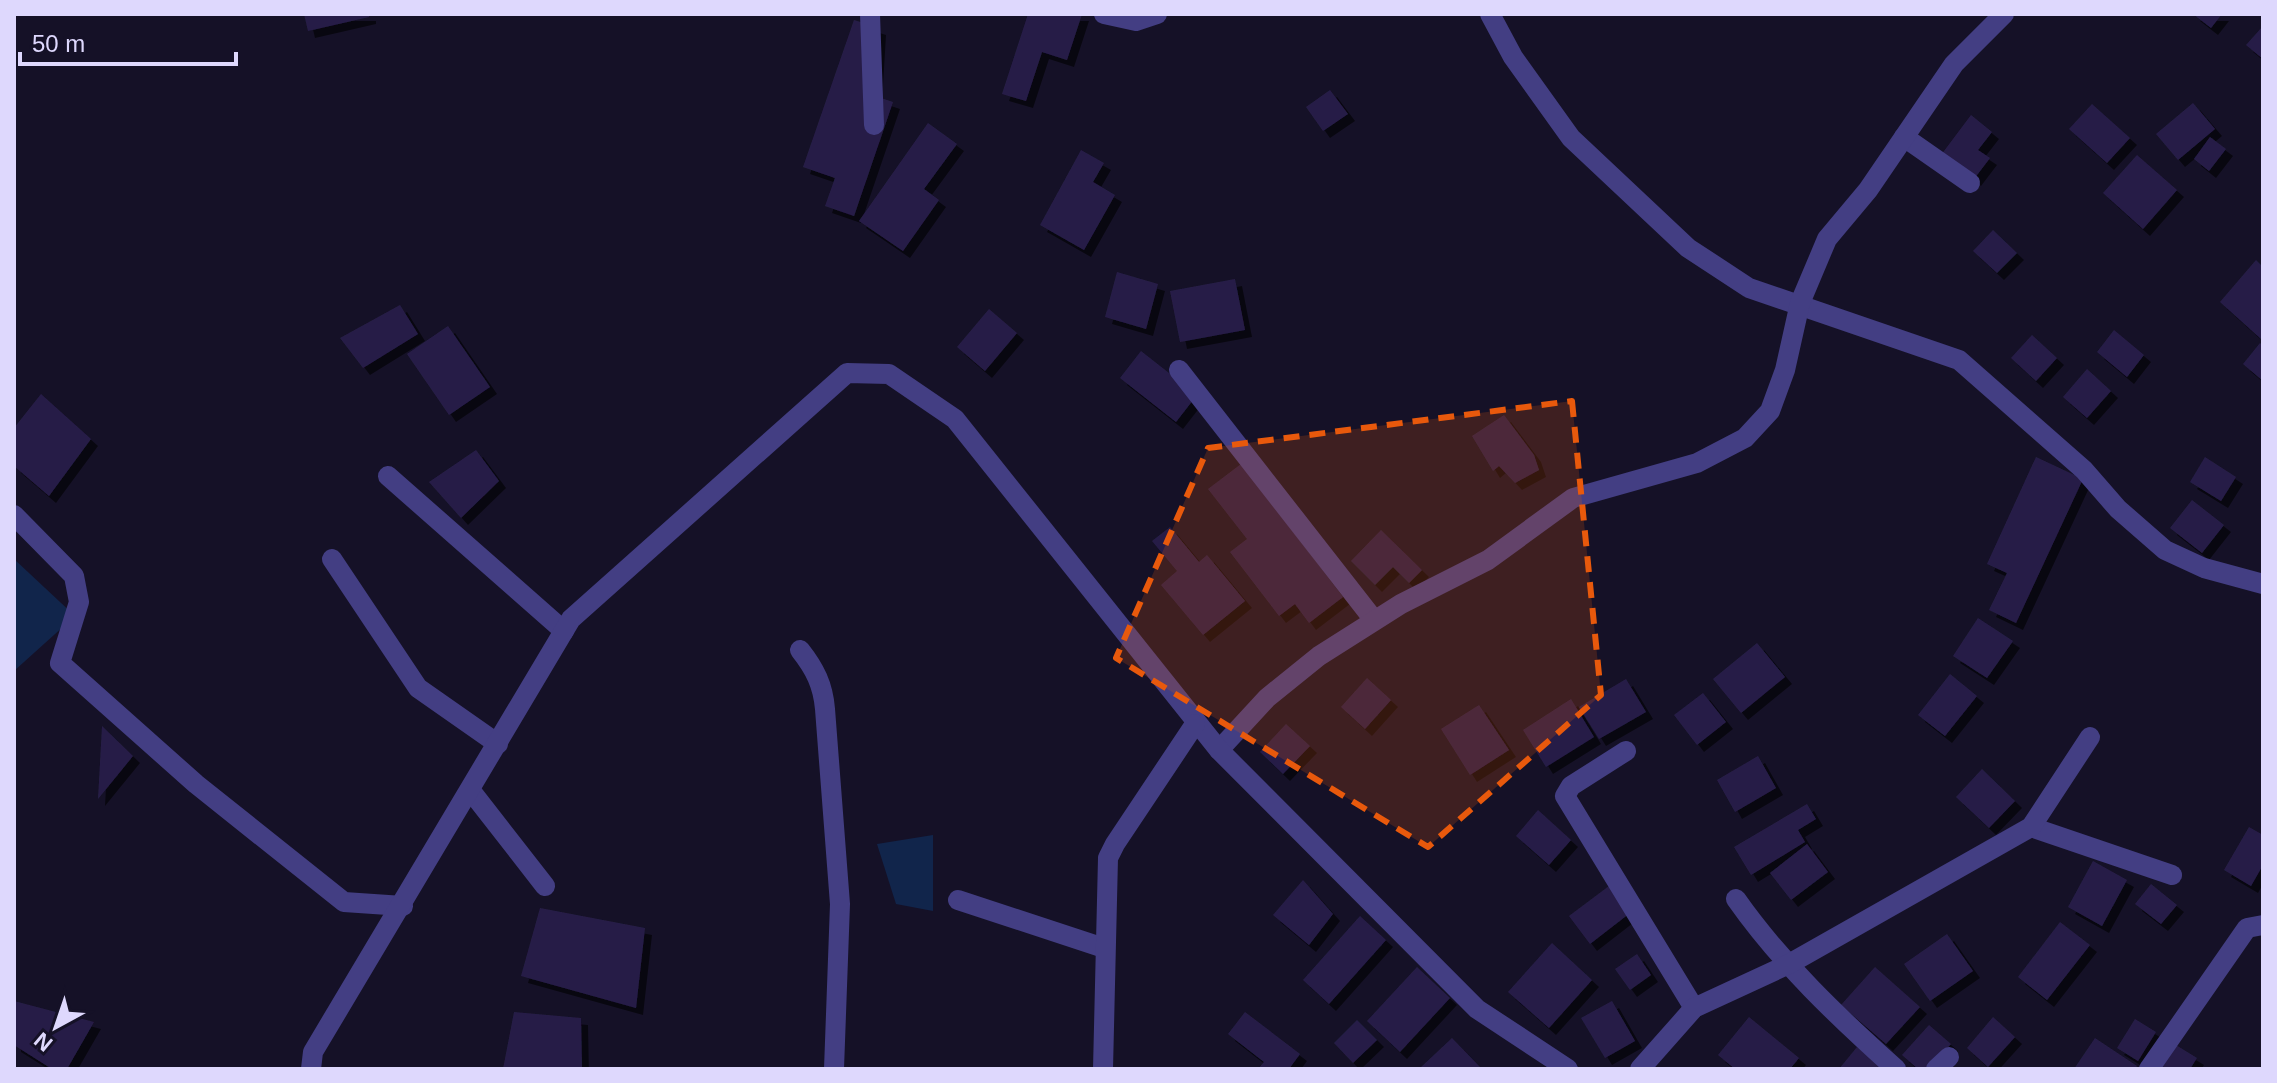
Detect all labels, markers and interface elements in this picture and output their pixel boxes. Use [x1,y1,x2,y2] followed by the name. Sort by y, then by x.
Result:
[20,16,236,66] scale bar
[32,30,85,57] text: 50 m
[16,987,96,1067] north arrow
[29,1027,58,1057] text: N

